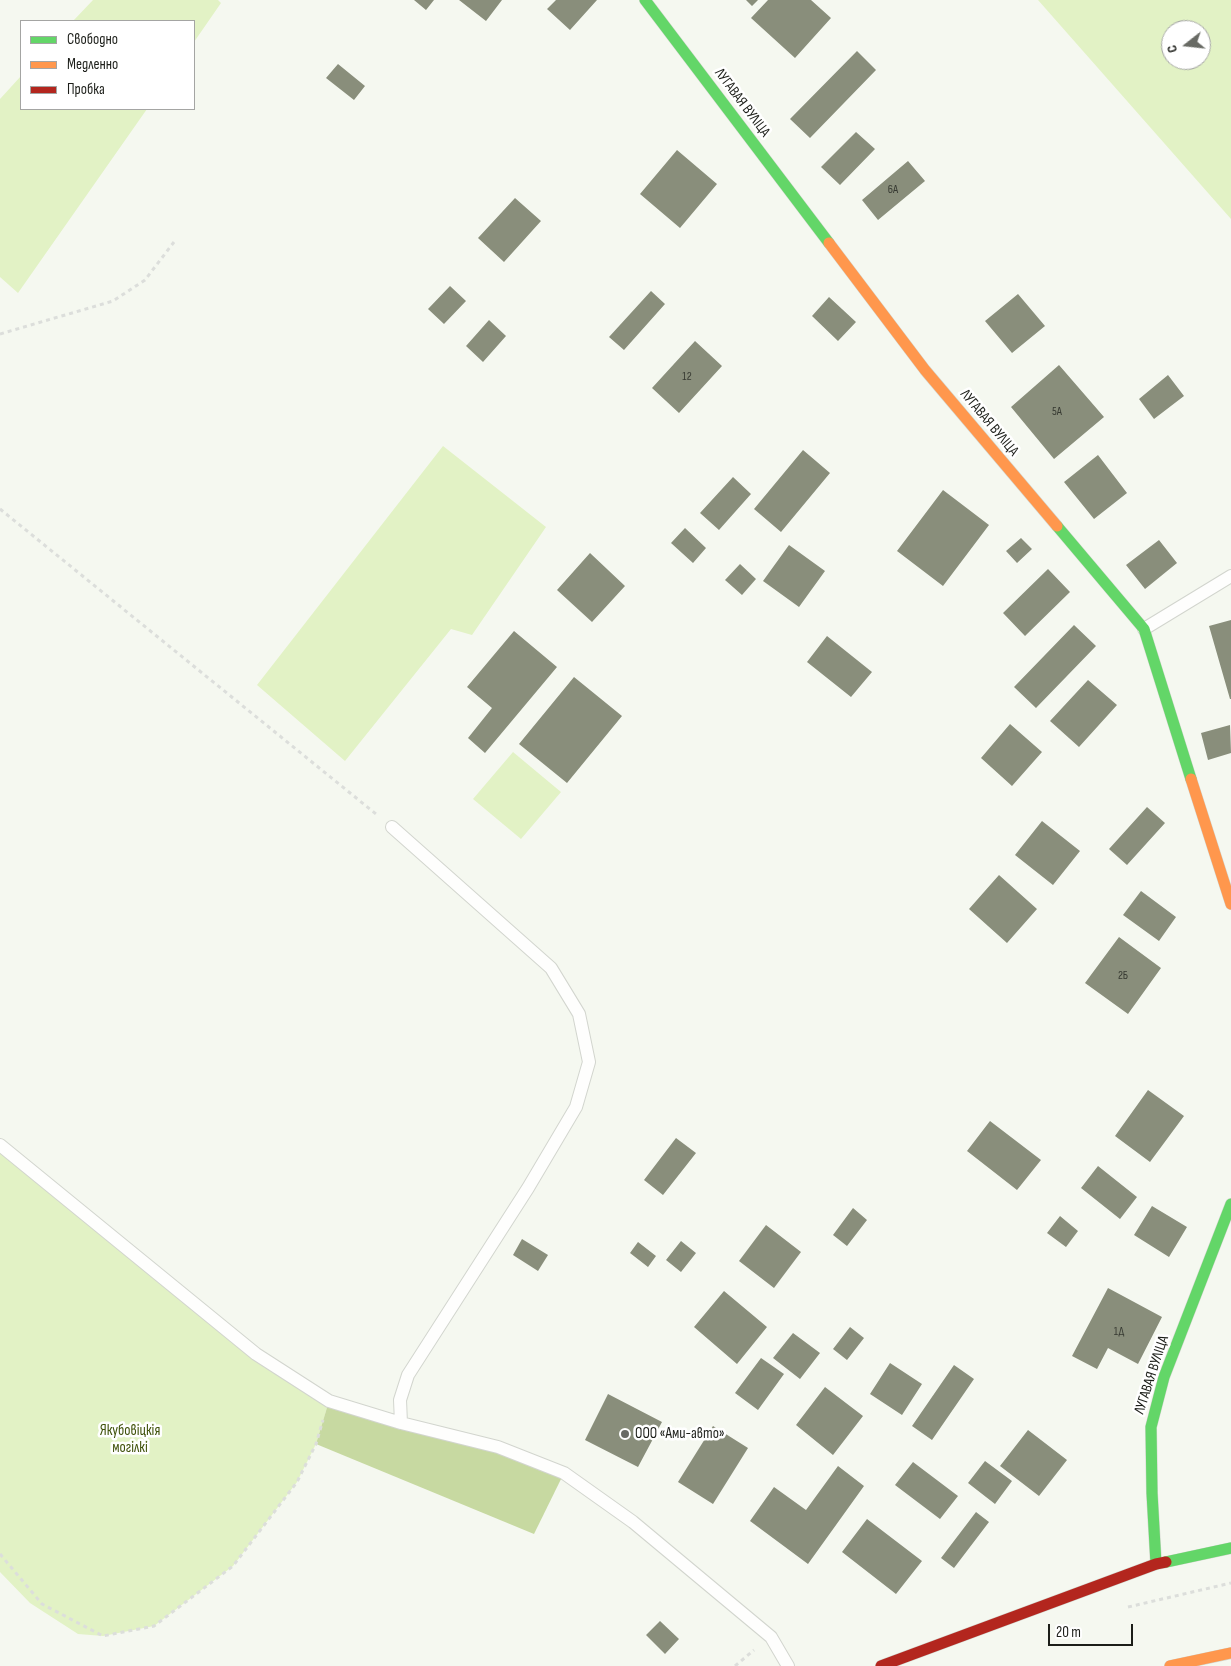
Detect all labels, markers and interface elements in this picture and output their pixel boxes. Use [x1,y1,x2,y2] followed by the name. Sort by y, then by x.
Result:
[20,20,195,110] legend
[1161,20,1211,70] north arrow
[67,30,118,49] text: Свободно
[1163,43,1181,55] text: С
[67,55,118,74] text: Медленно
[710,65,774,141] street label: ЛУГАВАЯ ВУЛІЦА
[67,80,105,99] text: Пробка
[888,183,898,197] house number: 6А
[682,370,692,384] house number: 12
[956,386,1022,460] street label: ЛУГАВАЯ ВУЛІЦА
[1052,405,1062,419] house number: 5А
[1118,969,1128,983] house number: 2Б
[1114,1325,1124,1339] house number: 1Д
[1131,1334,1173,1416] street label: ЛУГАВАЯ ВУЛІЦА
[100,1422,160,1457] park label: Якубовіцкія могілкі
[635,1425,725,1443] place label: ООО «Ами-авто»
[619,1428,631,1440] marker: ООО «Ами-авто»
[1051,1614,1136,1646] scale bar
[1056,1623,1081,1642] text: 20 m

